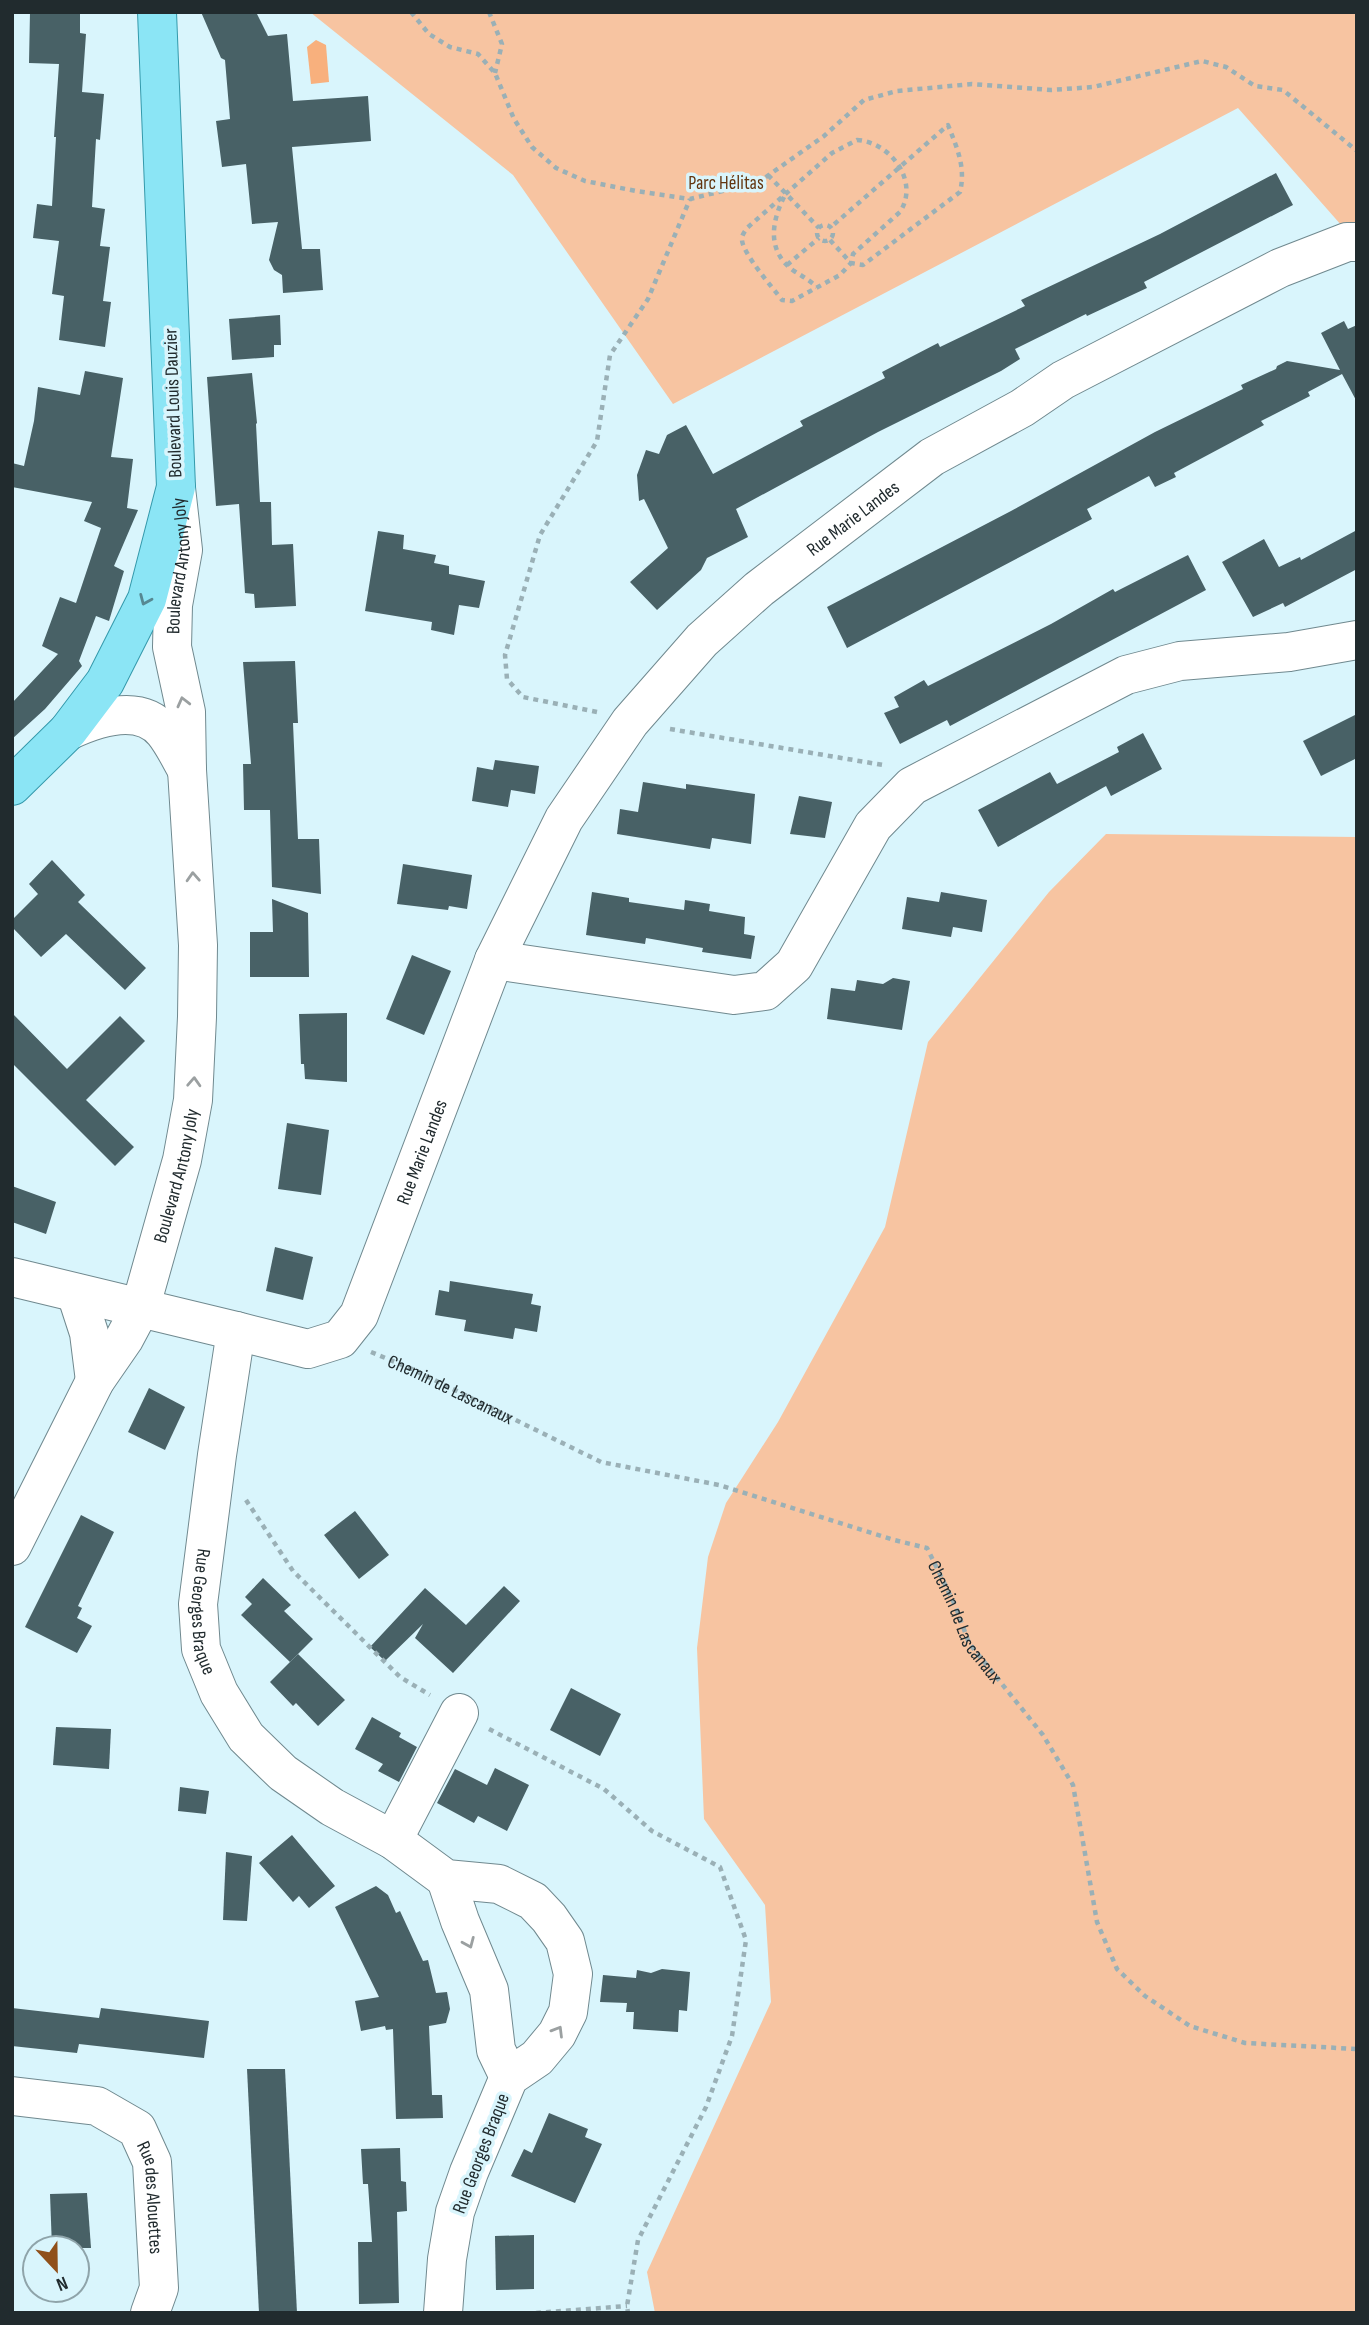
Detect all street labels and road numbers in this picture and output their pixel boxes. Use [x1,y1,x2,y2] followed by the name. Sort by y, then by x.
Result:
[159,327,188,478] street label: Boulevard Louis Dauzier
[802,476,904,562] street label: Rue Marie Landes
[162,496,196,634] street label: Boulevard Antony Joly
[392,1096,453,1208] street label: Rue Marie Landes
[149,1106,204,1246] street label: Boulevard Antony Joly
[384,1350,517,1430] street label: Chemin de Lascanaux
[185,1547,220,1678] street label: Rue Georges Braque
[922,1557,1007,1688] street label: Chemin de Lascanaux
[448,2090,515,2217] street label: Rue Georges Braque
[131,2138,167,2255] street label: Rue des Alouettes

